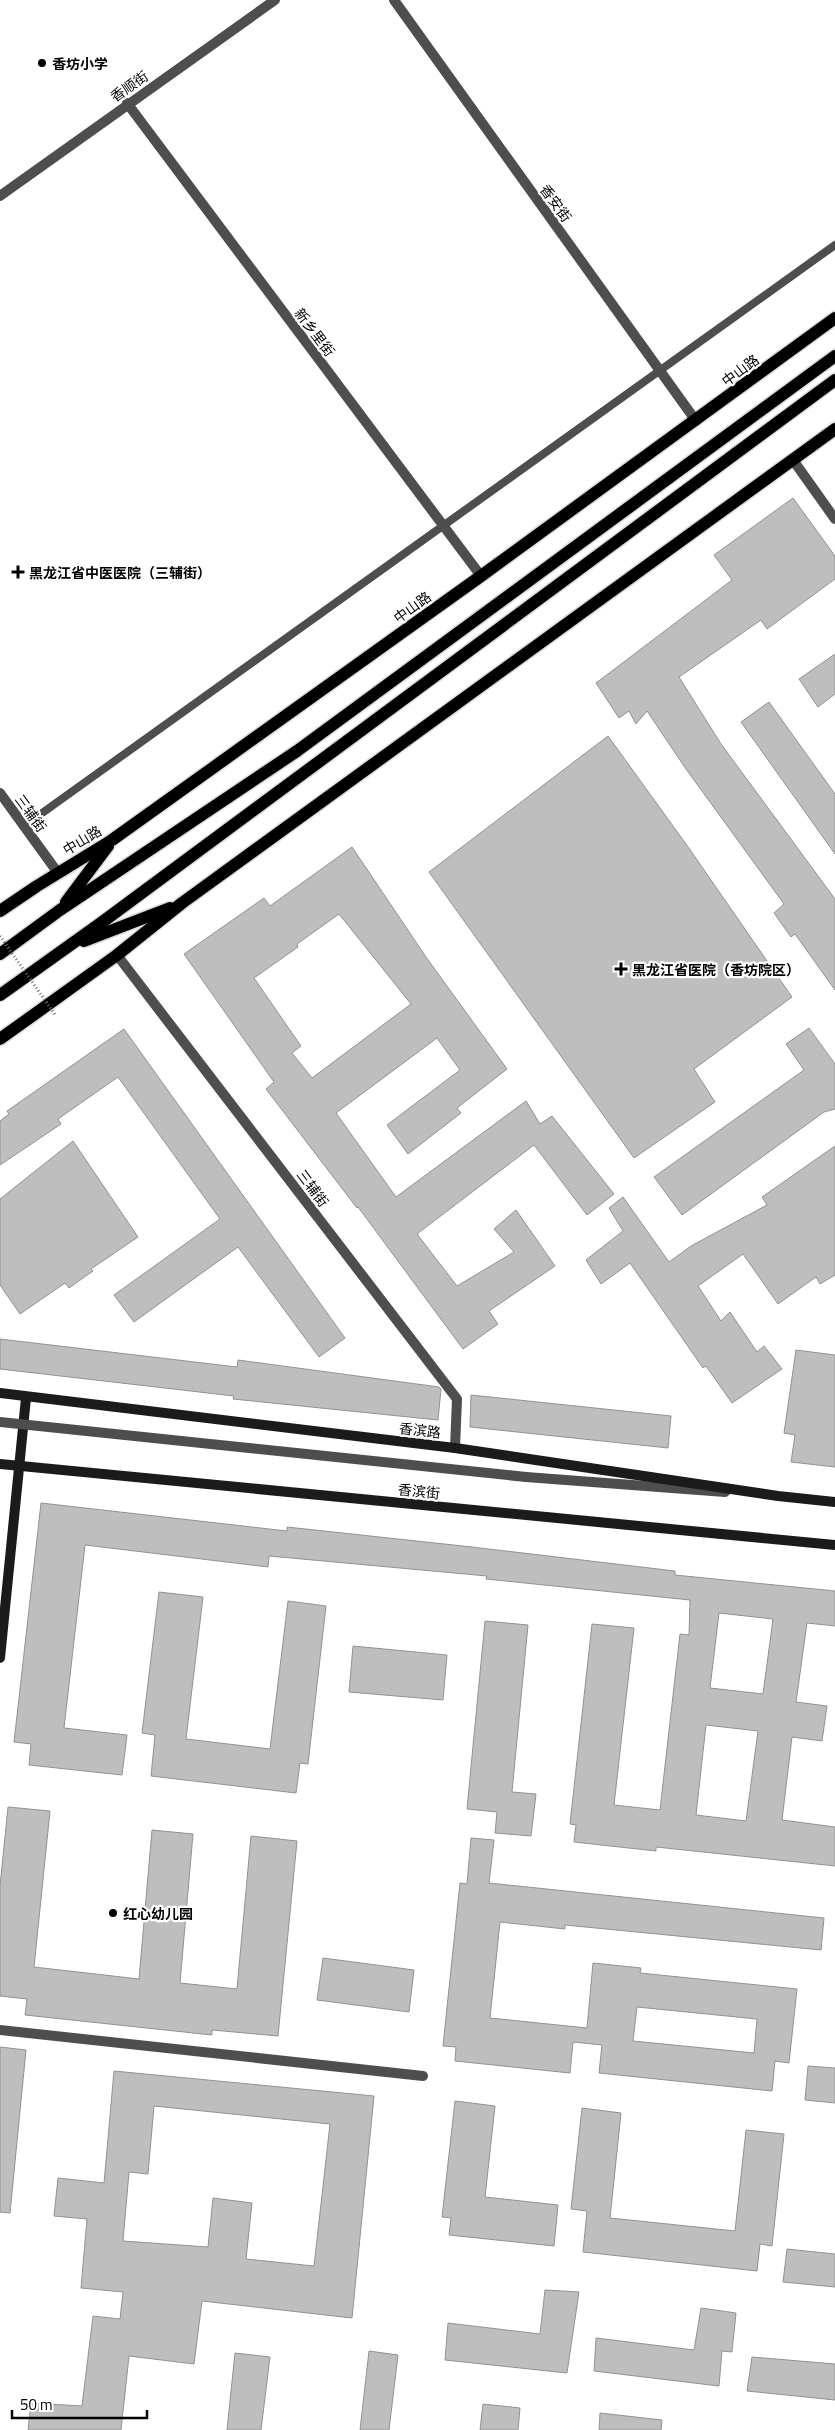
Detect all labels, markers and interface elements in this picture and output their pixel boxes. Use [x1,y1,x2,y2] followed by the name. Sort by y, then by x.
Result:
[52,53,108,74] place label: 香坊小学
[36,57,48,69] marker: 香坊小学
[106,65,152,107] street label: 香顺街
[535,180,577,226] street label: 香安街
[290,303,340,361] street label: 新乡里街
[717,349,763,391] street label: 中山路
[29,562,211,583] place label: 黑龙江省中医医院（三辅街）
[11,565,25,579] marker: 黑龙江省中医医院（三辅街）
[389,586,435,628] street label: 中山路
[10,790,52,836] street label: 三辅街
[59,820,105,860] street label: 中山路
[632,959,800,980] place label: 黑龙江省医院（香坊院区）
[614,962,628,976] marker: 黑龙江省医院（香坊院区）
[292,1165,334,1211] street label: 三辅街
[398,1417,442,1443] street label: 香滨路
[397,1478,441,1504] street label: 香滨街
[123,1903,193,1924] place label: 红心幼儿园
[107,1907,119,1919] marker: 红心幼儿园
[12,2388,148,2420] scale bar
[20,2393,53,2416] text: 50 m

